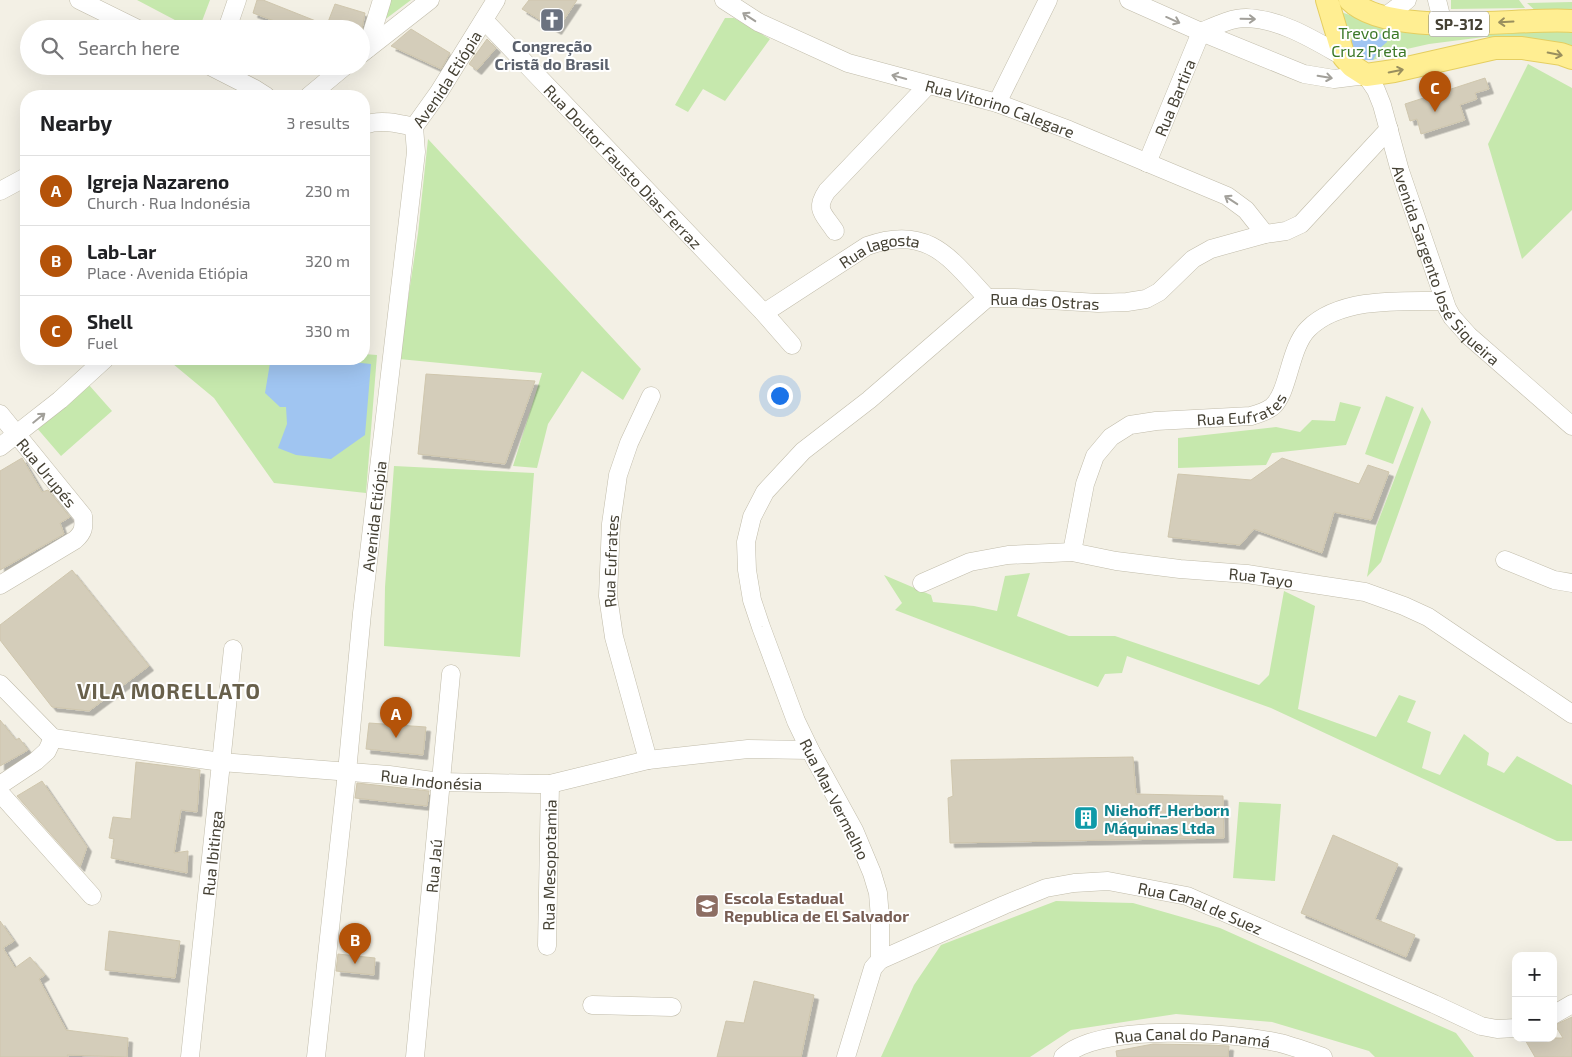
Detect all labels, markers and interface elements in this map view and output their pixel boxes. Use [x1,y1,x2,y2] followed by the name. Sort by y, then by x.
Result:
[539,7,565,33] church icon: Congreção Cristã do Brasil
[742,11,756,21] one-way arrow
[1429,12,1489,36] road number: SP-312
[1239,14,1255,24] one-way arrow
[1165,15,1180,25] one-way arrow
[1498,18,1514,27] one-way arrow
[20,20,370,75] search box
[1331,23,1407,60] park label: Trevo da Cruz Preta
[408,26,485,130] street label: Avenida Etiópia
[38,34,66,62] icon: search
[78,36,180,59] text: Search here
[494,36,610,73] place label: Congreção Cristã do Brasil
[1547,49,1563,59] one-way arrow
[1150,56,1198,139] street label: Rua Bartira
[1387,65,1403,75] one-way arrow
[1419,71,1451,112] pin: C
[891,72,907,82] one-way arrow
[1317,73,1333,83] one-way arrow
[923,75,1078,141] street label: Rua Vitorino Calegare
[541,80,706,252] street label: Rua Doutor Fausto Dias Ferraz
[40,110,112,135] text: Nearby
[287,113,350,132] text: 3 results
[1389,163,1504,368] street label: Avenida Sargento José Siqueira
[87,170,229,193] text: Igreja Nazareno
[51,181,61,200] text: A
[305,181,350,200] text: 230 m
[87,193,251,212] text: Church · Rua Indonésia
[1224,195,1238,205] one-way arrow
[835,230,922,271] street label: Rua lagosta
[87,240,156,263] text: Lab-Lar
[51,251,61,270] text: B
[305,251,350,270] text: 320 m
[87,263,248,282] text: Place · Avenida Etiópia
[990,289,1100,313] street label: Rua das Ostras
[87,310,133,333] text: Shell
[51,321,61,340] text: C
[305,321,350,340] text: 330 m
[87,333,118,352] text: Fuel
[767,383,793,409] your location
[1196,390,1290,428] street label: Rua Eufrates
[32,412,45,423] one-way arrow
[14,434,81,511] street label: Rua Urupés
[357,460,389,573] street label: Avenida Etiópia
[598,513,622,609] street label: Rua Eufrates
[1228,563,1295,590] street label: Rua Tayo
[77,678,261,703] district label: VILA MORELLATO
[380,697,412,738] pin: A
[796,735,874,863] street label: Rua Mar Vermelho
[380,765,482,792] street label: Rua Indonésia
[538,799,559,931] street label: Rua Mesopotamia
[1104,800,1230,837] place label: Niehoff_Herborn Máquinas Ltda
[1073,805,1099,831] building icon: Niehoff_Herborn Máquinas Ltda
[198,810,225,897] street label: Rua Ibitinga
[421,838,445,894] street label: Rua Jaú
[1136,877,1266,938] street label: Rua Canal de Suez
[724,888,909,925] place label: Escola Estadual Republica de El Salvador
[694,893,720,919] school or university icon: Escola Estadual Republica de El Salvador
[339,923,371,964] pin: B
[1512,952,1557,1042] map controls
[1512,952,1557,997] button: +
[1512,997,1557,1042] button: −
[1113,1023,1272,1050] street label: Rua Canal do Panamá

